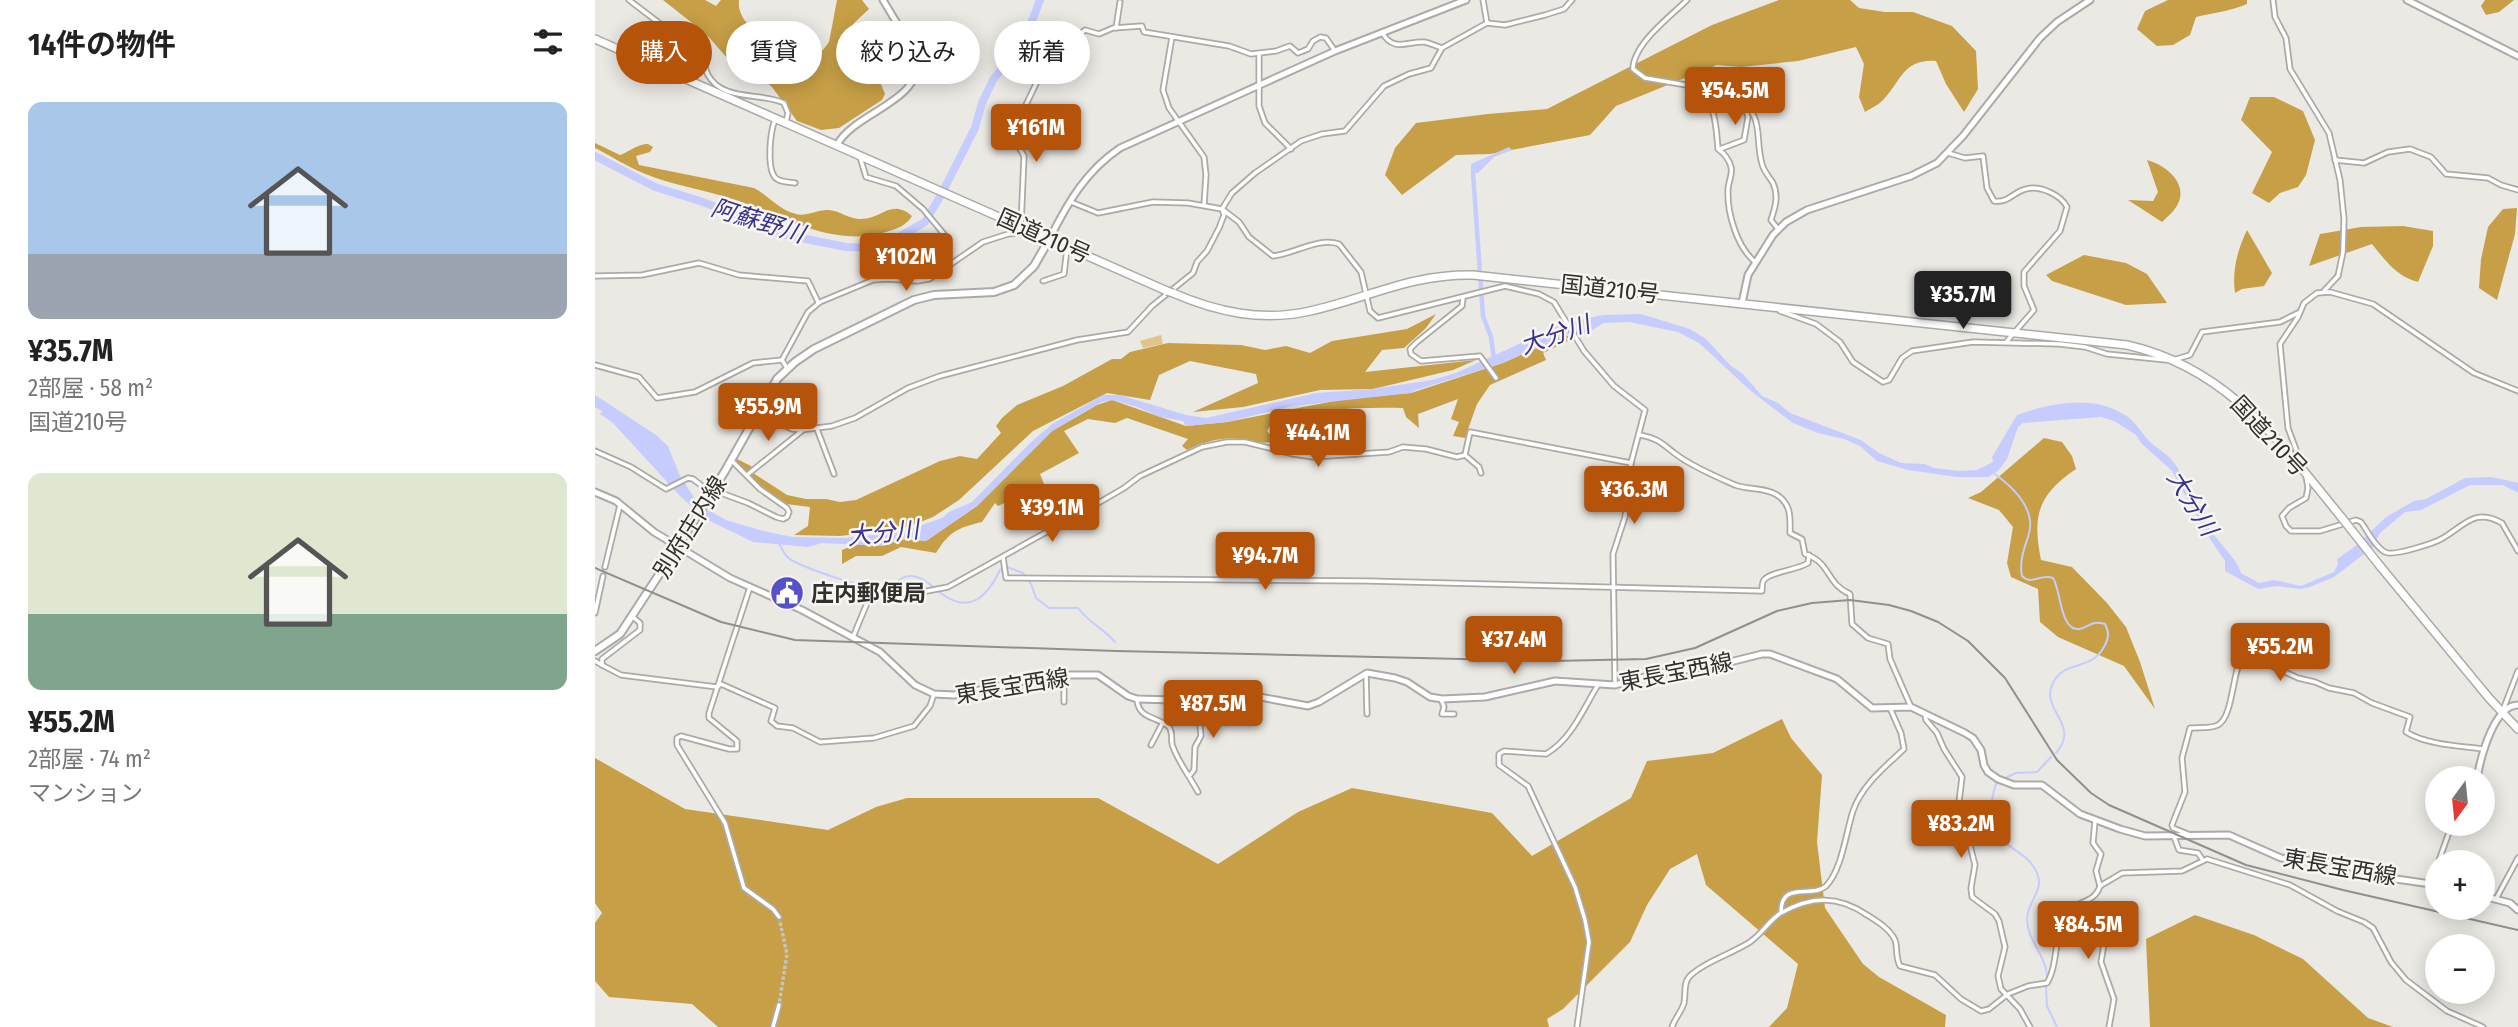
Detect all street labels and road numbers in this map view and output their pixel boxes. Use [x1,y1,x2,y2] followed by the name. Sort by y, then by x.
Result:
[993,203,1095,269] street label: 国道210号
[1559,270,1661,308] street label: 国道210号
[2225,390,2313,482] street label: 国道210号
[648,471,732,583] street label: 別府庄内線
[1617,647,1735,697] street label: 東長宝西線
[953,663,1071,709] street label: 東長宝西線
[2281,843,2399,891] street label: 東長宝西線

